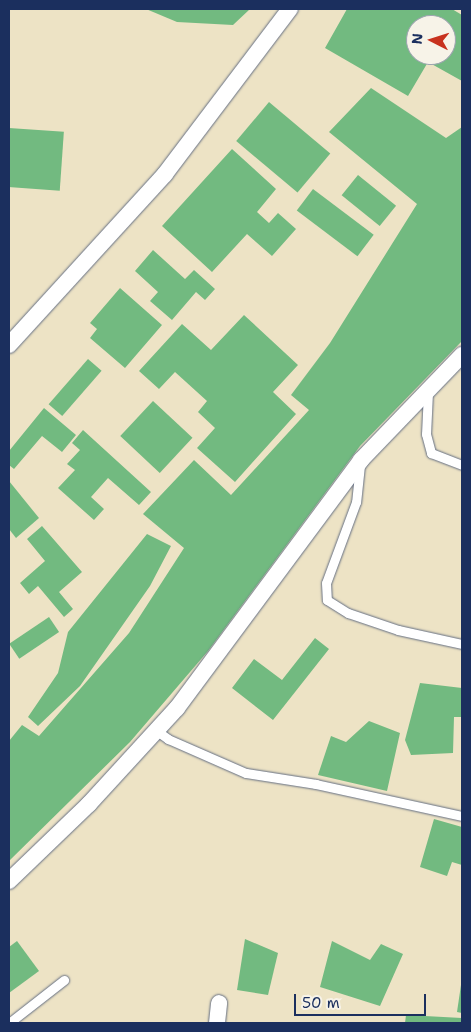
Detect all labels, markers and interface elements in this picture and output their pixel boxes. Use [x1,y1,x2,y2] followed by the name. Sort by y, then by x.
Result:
[406,15,456,65] north arrow
[408,32,427,45] text: N
[296,984,428,1016] scale bar
[302,993,340,1013] text: 50 m

